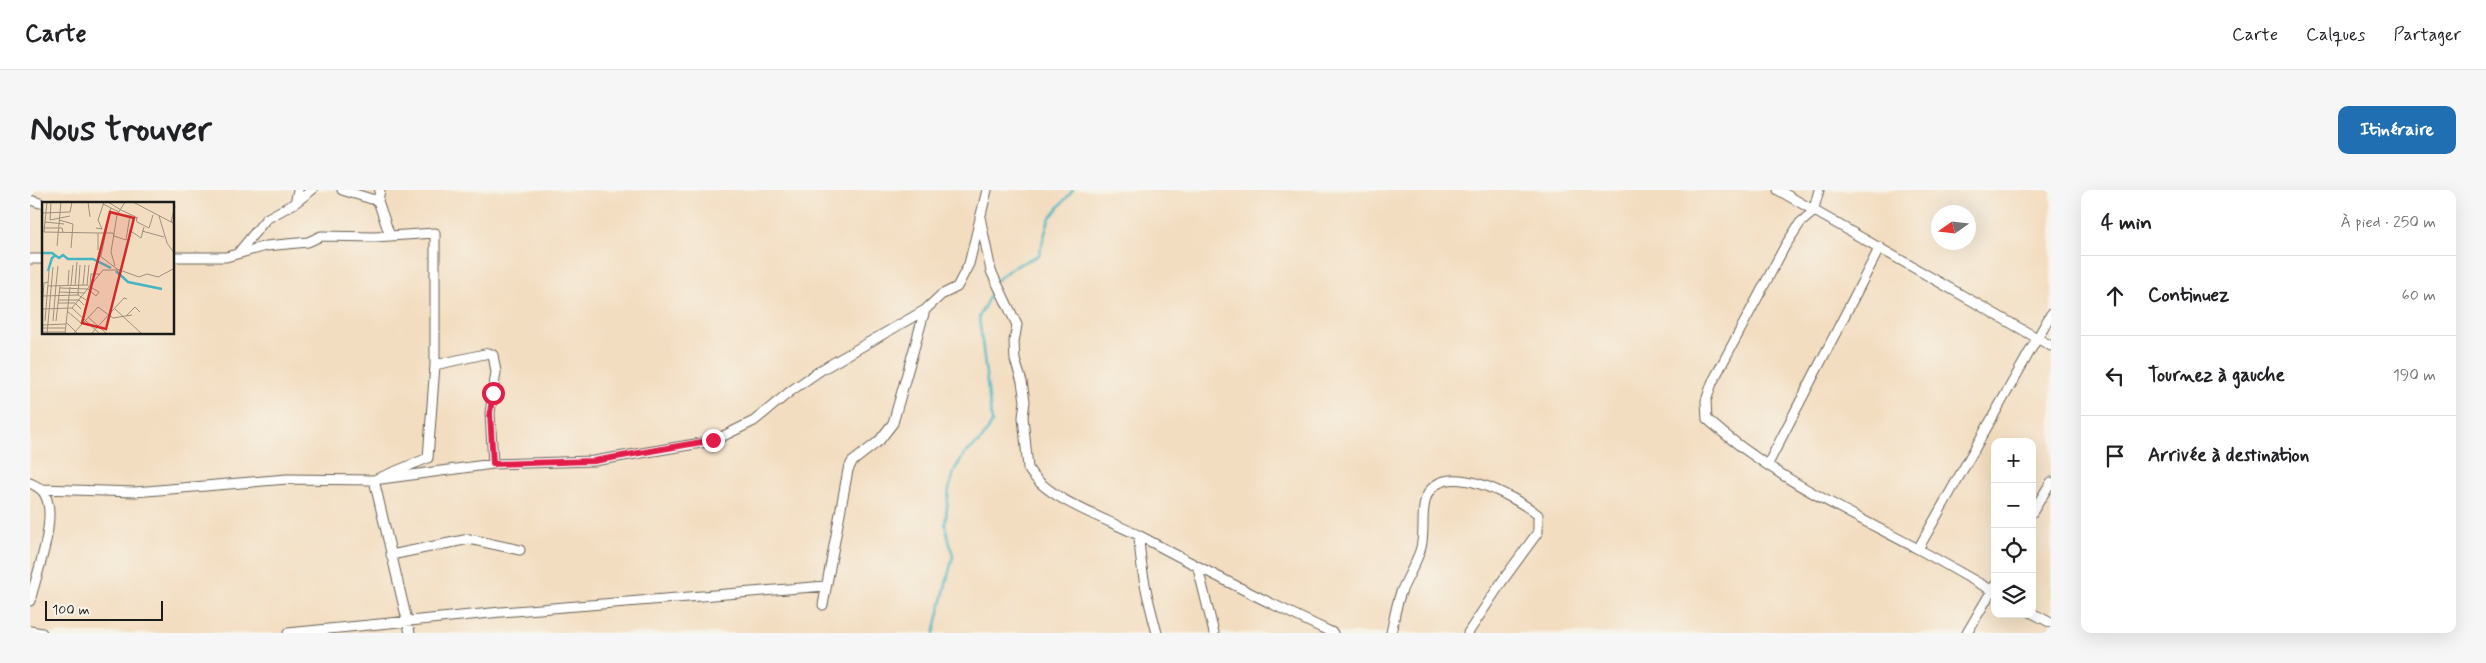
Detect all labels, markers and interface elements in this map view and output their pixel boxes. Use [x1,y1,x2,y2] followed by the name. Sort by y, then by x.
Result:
[25,19,87,50] text: Carte
[2232,23,2278,47] text: Carte
[2306,23,2365,47] text: Calques
[2393,23,2461,47] text: Partager
[2338,106,2456,154] button: Itinéraire
[30,107,212,153] text: Nous trouver
[42,202,175,335] inset map
[1931,205,1976,250] north arrow
[2101,209,2152,237] text: 4 min
[2341,212,2436,233] text: À pied · 250 m
[2101,282,2129,310] icon: ahead
[2148,283,2229,308] text: Continuez
[2402,285,2436,306] text: 60 m
[2101,362,2129,390] icon: left
[2148,363,2285,388] text: Tournez à gauche
[2393,365,2436,386] text: 190 m
[482,382,505,405] route start
[702,429,725,452] route end
[1991,438,2036,618] map controls
[1991,438,2036,483] button: +
[2101,442,2129,470] icon: arrive
[2148,443,2309,468] text: Arrivée à destination
[1991,483,2036,528] button: −
[1991,528,2036,573] button: locate
[1991,573,2036,618] button: layers
[45,598,162,621] scale bar
[52,601,90,619] text: 100 m

